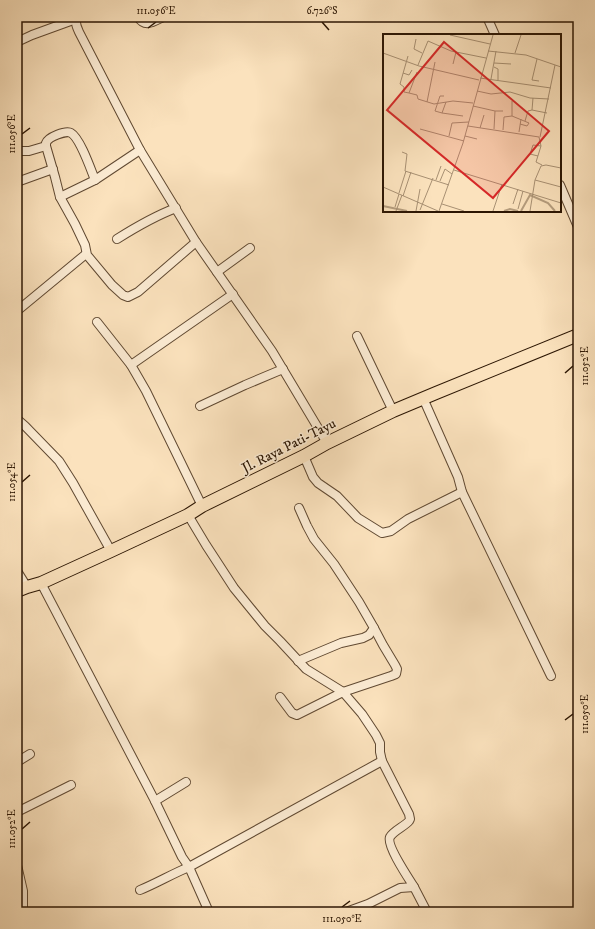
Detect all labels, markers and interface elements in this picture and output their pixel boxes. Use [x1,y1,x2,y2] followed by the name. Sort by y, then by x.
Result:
[136,5,176,17] text: 111.056°E
[307,5,337,17] text: 6.726°S
[383,34,561,212] inset map
[6,114,18,154] text: 111.056°E
[579,347,591,385] text: 111.052°E
[237,414,339,478] street label: Jl. Raya Pati-Tayu
[6,462,18,502] text: 111.054°E
[579,694,591,734] text: 111.050°E
[6,810,18,848] text: 111.052°E
[322,913,362,925] text: 111.050°E

